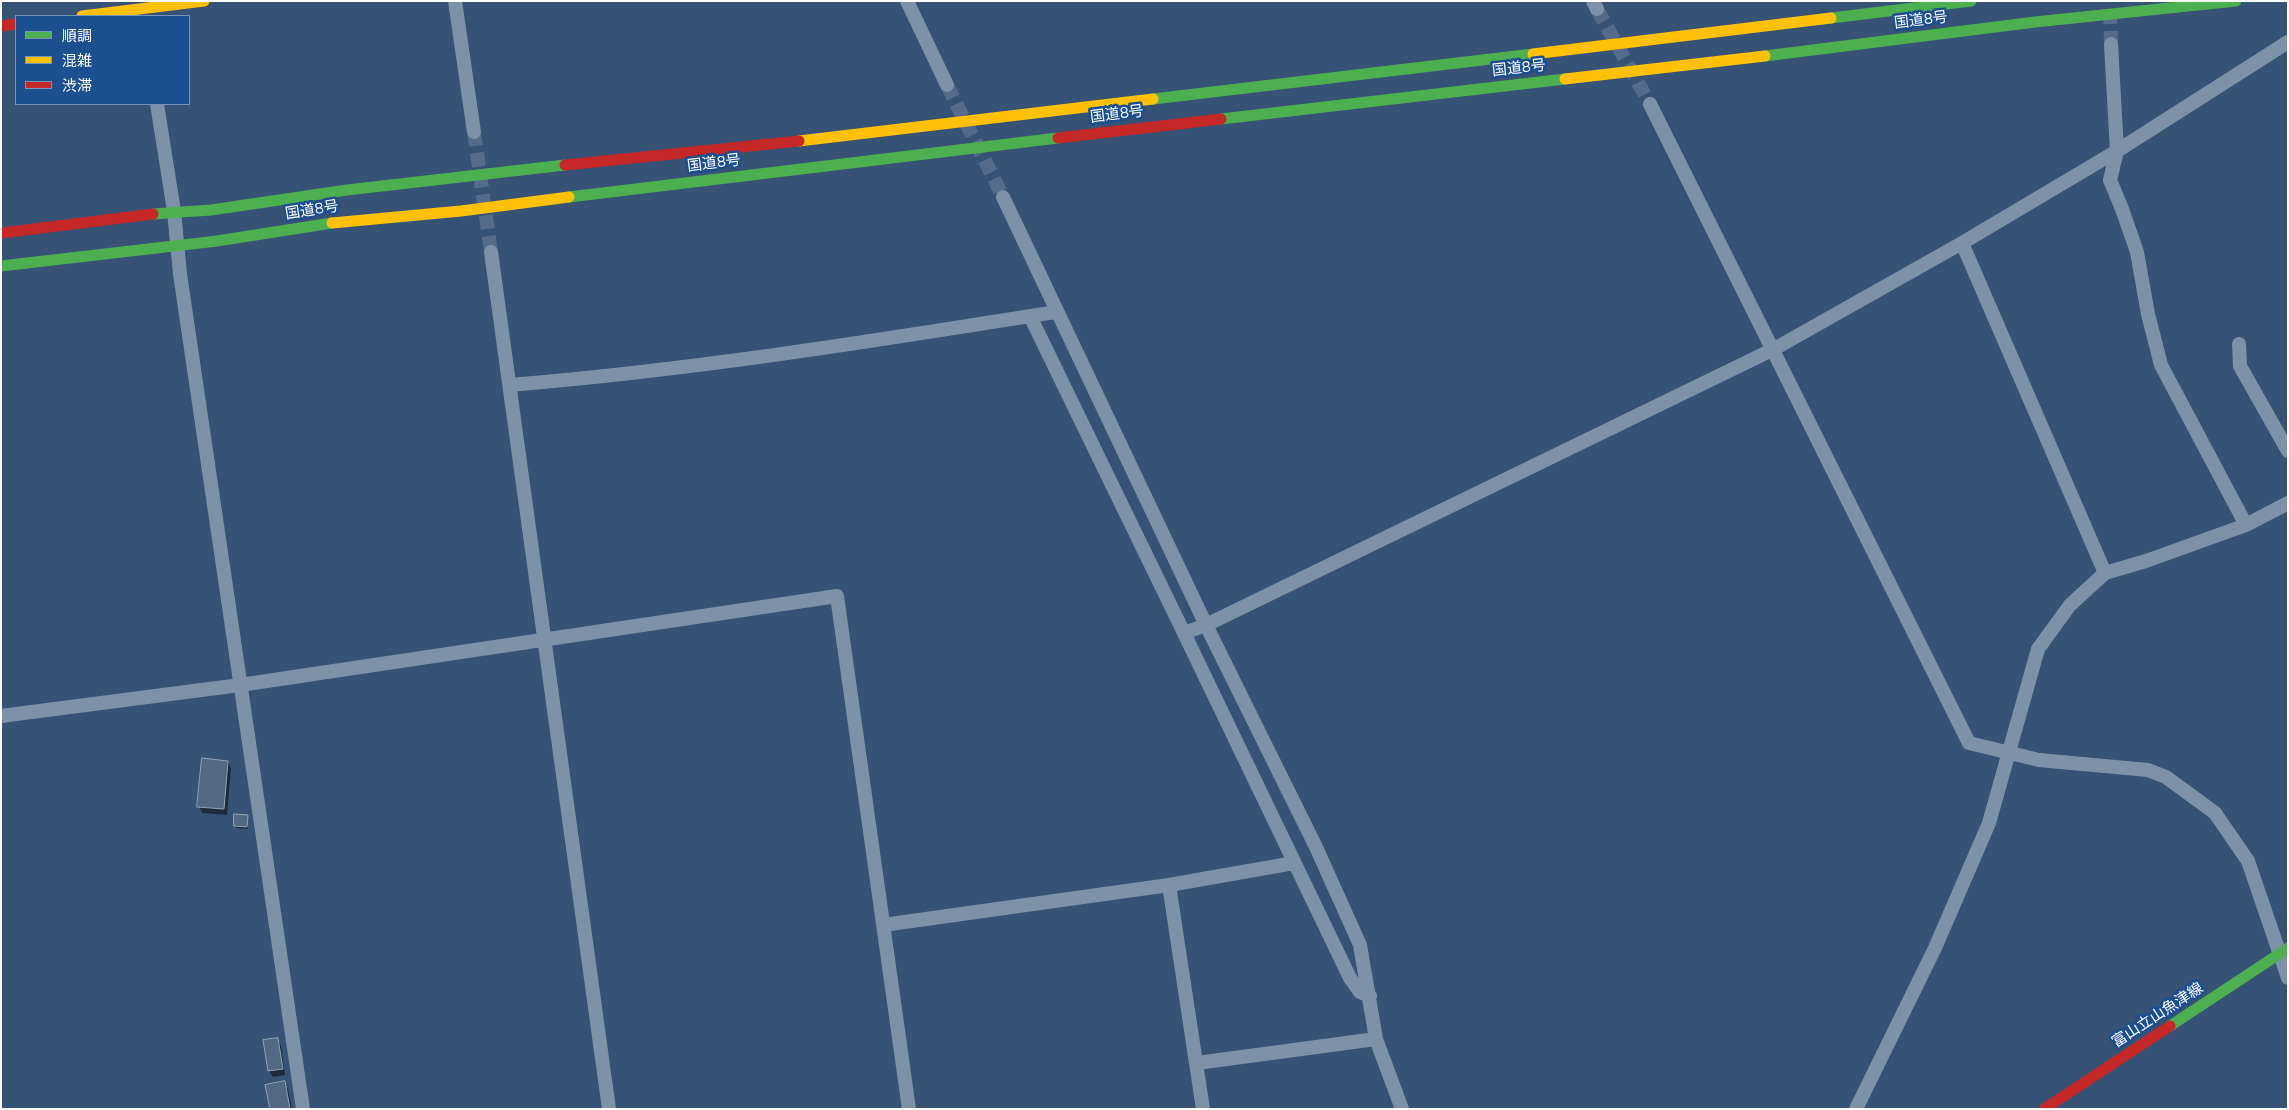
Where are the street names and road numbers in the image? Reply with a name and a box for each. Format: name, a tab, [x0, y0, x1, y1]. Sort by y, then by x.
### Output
street label: 国道8号	[1893, 9, 1949, 33]
street label: 国道8号	[1491, 57, 1547, 81]
street label: 国道8号	[1089, 103, 1145, 127]
street label: 国道8号	[686, 152, 742, 176]
street label: 国道8号	[284, 198, 340, 224]
street label: 富山立山魚津線	[2109, 980, 2207, 1052]

